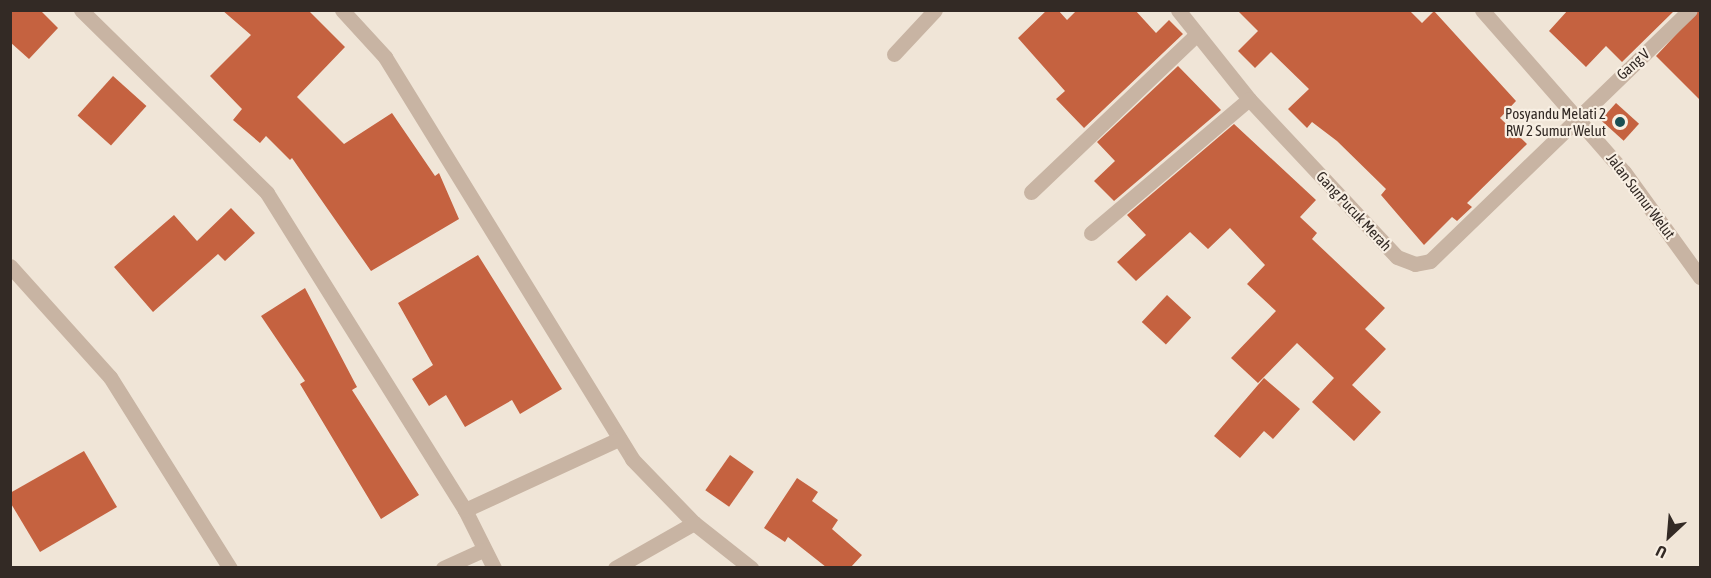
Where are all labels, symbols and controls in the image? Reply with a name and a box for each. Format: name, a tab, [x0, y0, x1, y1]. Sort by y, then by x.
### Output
street label: Gang V	[1613, 45, 1653, 83]
place label: Posyandu Melati 2 RW 2 Sumur Welut	[1505, 104, 1606, 139]
marker: Posyandu Melati 2 RW 2 Sumur Welut	[1611, 113, 1629, 131]
street label: Jalan Sumur Welut	[1603, 149, 1679, 243]
street label: Gang Pucuk Merah	[1313, 168, 1395, 254]
north arrow	[1639, 506, 1699, 566]
text: U	[1653, 542, 1669, 562]

